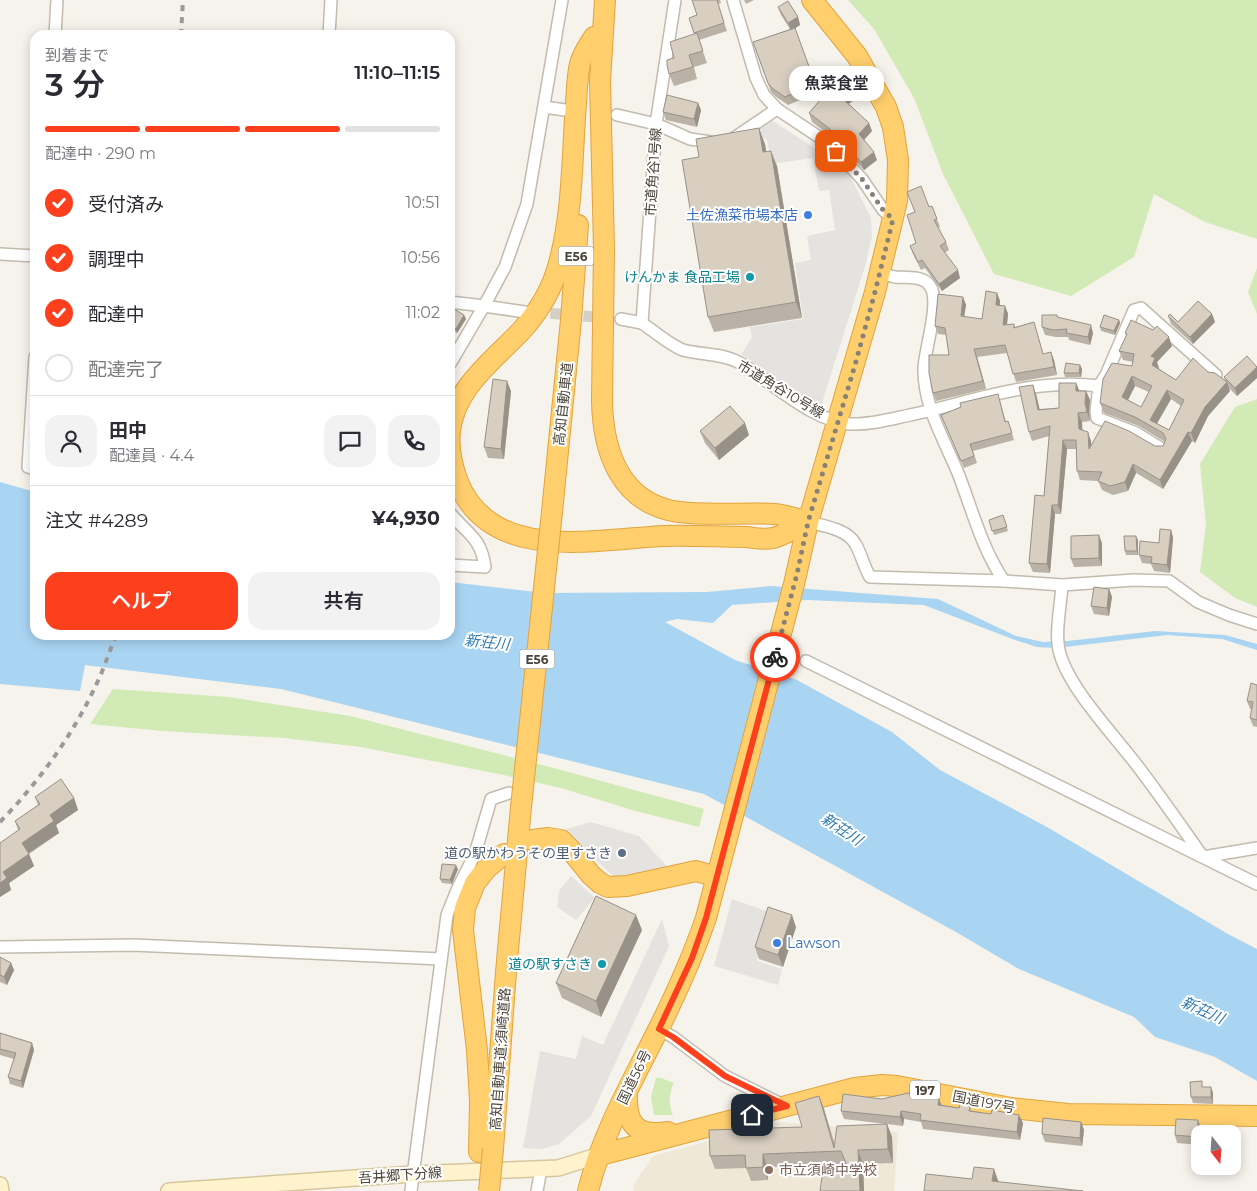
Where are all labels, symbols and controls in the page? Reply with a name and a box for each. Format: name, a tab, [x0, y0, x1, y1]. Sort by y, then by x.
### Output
text: 到着まで	[45, 46, 109, 65]
text: 11:10–11:15	[354, 61, 440, 84]
text: 3 分	[45, 65, 104, 104]
callout: 魚菜食堂	[788, 66, 884, 101]
text: 魚菜食堂	[804, 74, 869, 93]
street label: 市道角谷1号線	[641, 127, 665, 217]
pin	[815, 130, 857, 172]
icon: bag	[822, 137, 850, 165]
text: 配達中 · 290 m	[45, 144, 156, 163]
icon: check	[45, 189, 73, 217]
text: 受付済み	[88, 193, 164, 216]
text: 10:51	[405, 193, 440, 212]
place label: 土佐漁菜市場本店	[686, 206, 798, 224]
marker: 土佐漁菜市場本店	[802, 209, 814, 221]
icon: check	[45, 244, 73, 272]
road number: E56	[558, 247, 594, 266]
text: 調理中	[88, 248, 145, 271]
text: 10:56	[401, 248, 440, 267]
place label: けんかま 食品工場	[624, 268, 740, 286]
marker: けんかま 食品工場	[744, 271, 756, 283]
icon: check	[45, 299, 73, 327]
text: 配達中	[88, 303, 145, 326]
text: 11:02	[405, 303, 440, 322]
street label: 市道角谷10号線	[734, 356, 828, 422]
text: 配達完了	[88, 358, 164, 381]
street label: 高知自動車道	[550, 361, 576, 447]
button: person	[45, 415, 97, 467]
button: chat	[324, 415, 376, 467]
button: phone	[388, 415, 440, 467]
text: 田中	[109, 419, 147, 442]
text: 配達員 · 4.4	[109, 446, 194, 465]
text: ¥4,930	[372, 507, 440, 530]
text: 注文 #4289	[45, 509, 148, 532]
button: ヘルプ	[45, 572, 238, 630]
button: 共有	[248, 572, 440, 630]
water label: 新荘川	[464, 630, 512, 654]
courier	[750, 632, 800, 682]
icon: bike	[761, 643, 789, 671]
road number: E56	[520, 650, 554, 669]
water label: 新荘川	[818, 809, 868, 850]
place label: 道の駅かわうその里すさき	[444, 844, 612, 862]
marker: 道の駅かわうその里すさき	[616, 847, 628, 859]
place label: Lawson	[787, 934, 841, 952]
marker: Lawson	[771, 937, 783, 949]
place label: 道の駅すさき	[508, 955, 592, 973]
marker: 道の駅すさき	[596, 958, 608, 970]
street label: 高知自動車道;須崎道路	[486, 987, 514, 1131]
water label: 新荘川	[1179, 992, 1229, 1029]
street label: 国道56号	[613, 1047, 655, 1107]
road number: 197	[910, 1080, 940, 1100]
street label: 国道197号	[951, 1087, 1017, 1117]
pin	[731, 1094, 773, 1136]
icon: home	[738, 1101, 766, 1129]
north arrow	[1191, 1125, 1241, 1175]
map controls	[1191, 1125, 1241, 1175]
place label: 市立須崎中学校	[779, 1161, 877, 1179]
street label: 吾井郷下分線	[357, 1163, 443, 1187]
marker: 市立須崎中学校	[763, 1164, 775, 1176]

